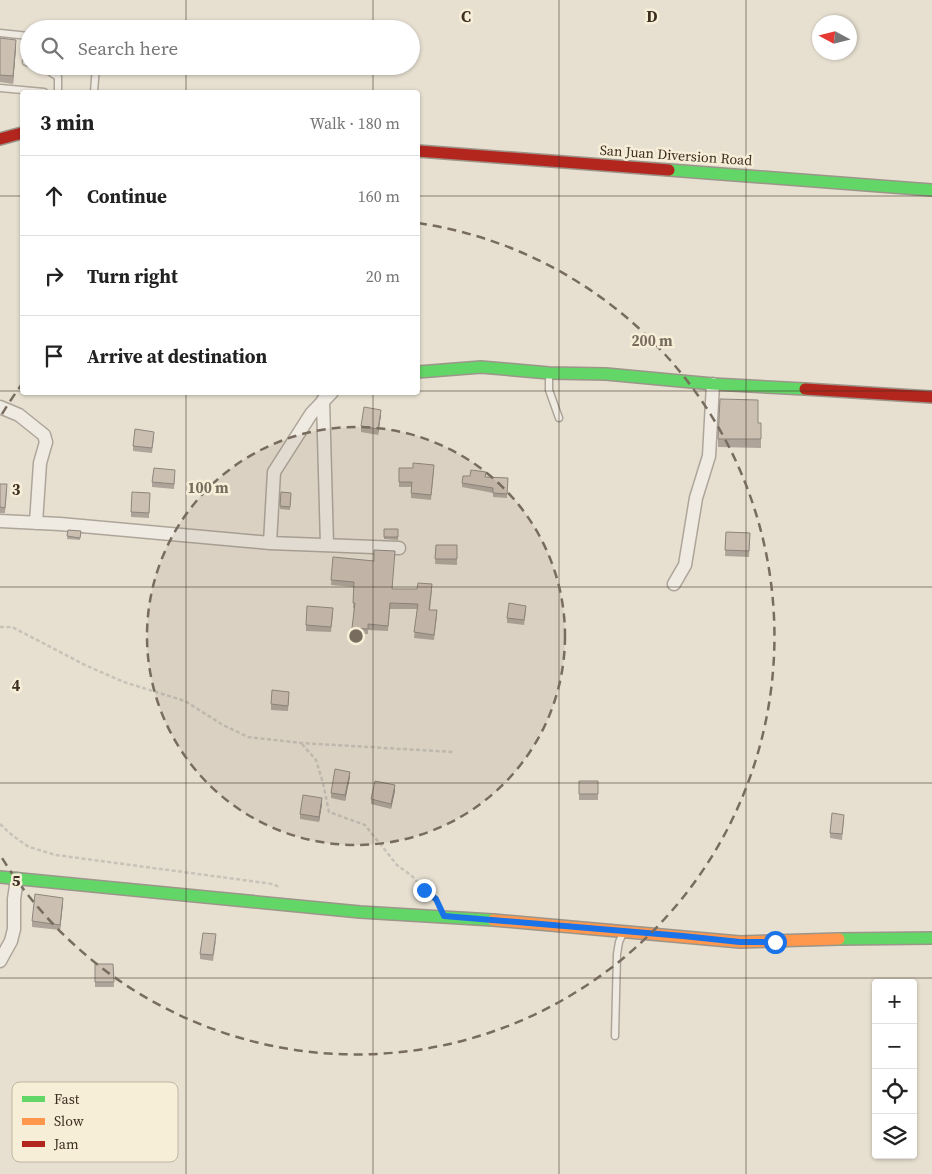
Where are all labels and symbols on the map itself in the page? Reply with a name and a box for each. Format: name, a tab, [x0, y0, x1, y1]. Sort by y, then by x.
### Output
text: C	[461, 5, 471, 27]
text: D	[646, 5, 658, 27]
north arrow	[812, 15, 857, 60]
street label: San Juan Diversion Road	[599, 140, 753, 170]
text: 200 m	[631, 330, 673, 351]
text: 100 m	[187, 477, 229, 498]
text: 3	[12, 478, 21, 500]
centre of rings	[347, 627, 365, 645]
text: 4	[12, 674, 21, 696]
text: 5	[12, 869, 21, 891]
route end	[413, 879, 436, 902]
route start	[764, 931, 787, 954]
legend	[12, 1082, 178, 1162]
text: Fast	[54, 1089, 80, 1109]
text: Slow	[54, 1111, 84, 1131]
text: Jam	[53, 1134, 79, 1154]

